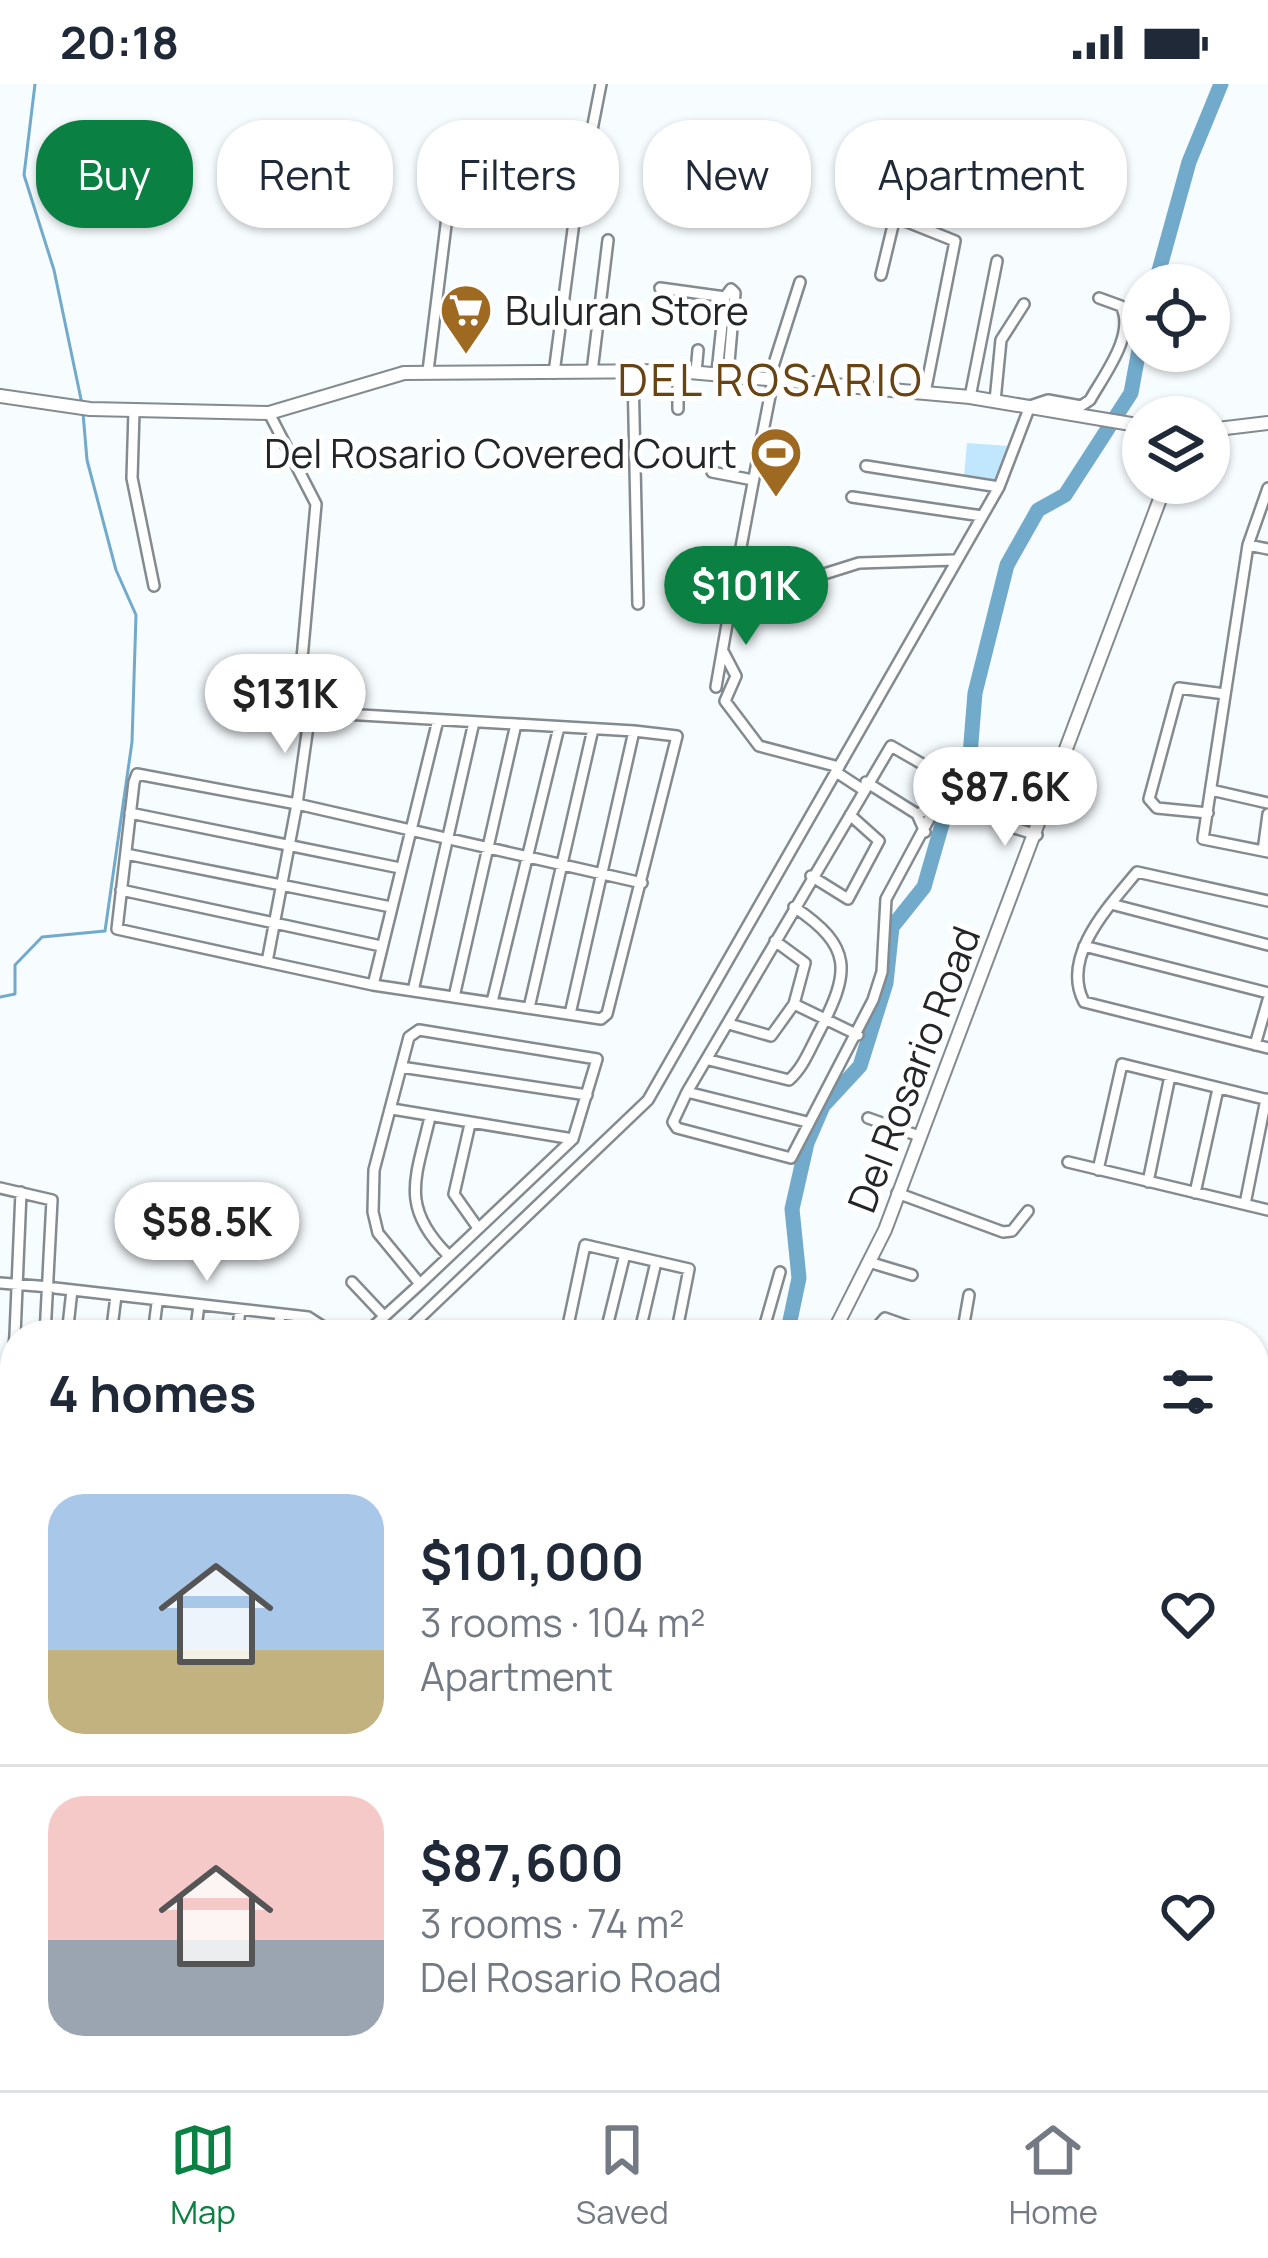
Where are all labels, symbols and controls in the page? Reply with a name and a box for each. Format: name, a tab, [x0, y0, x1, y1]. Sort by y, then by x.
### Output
text: 20:18	[60, 11, 179, 73]
chip: Buy	[36, 120, 193, 228]
chip: Rent	[217, 120, 393, 228]
chip: Filters	[417, 120, 619, 228]
chip: New	[643, 120, 811, 228]
chip: Apartment	[835, 120, 1127, 228]
map controls	[1122, 264, 1230, 504]
button: locate	[1122, 264, 1230, 372]
supermarket icon: Buluran Store	[438, 282, 494, 356]
place label: Buluran Store	[505, 283, 749, 337]
district label: DEL ROSARIO	[617, 348, 925, 410]
button: layers	[1122, 396, 1230, 504]
sports icon: Del Rosario Covered Court	[748, 425, 804, 499]
place label: Del Rosario Covered Court	[264, 426, 737, 480]
pin: $101K	[662, 546, 830, 648]
text: $101K	[691, 558, 801, 612]
pin: $131K	[201, 654, 369, 756]
text: $131K	[232, 666, 338, 720]
pin: $87.6K	[907, 747, 1103, 849]
text: $87.6K	[940, 759, 1070, 813]
street label: Del Rosario Road	[834, 918, 992, 1220]
pin: $58.5K	[109, 1182, 305, 1284]
text: $58.5K	[141, 1194, 273, 1248]
text: 4 homes	[48, 1358, 256, 1427]
icon: filters	[1155, 1359, 1221, 1425]
text: $101,000	[420, 1526, 644, 1595]
icon: home	[144, 1542, 288, 1686]
icon: heart	[1155, 1581, 1221, 1647]
text: 3 rooms · 104 m²	[420, 1595, 706, 1649]
text: Apartment	[420, 1649, 613, 1703]
text: $87,600	[420, 1827, 624, 1896]
icon: home	[144, 1844, 288, 1988]
icon: heart	[1155, 1883, 1221, 1949]
text: 3 rooms · 74 m²	[420, 1896, 685, 1950]
text: Del Rosario Road	[420, 1950, 722, 2004]
tab: Map	[170, 2117, 236, 2234]
tab: Saved	[576, 2117, 669, 2234]
tab: Home	[1009, 2117, 1098, 2234]

